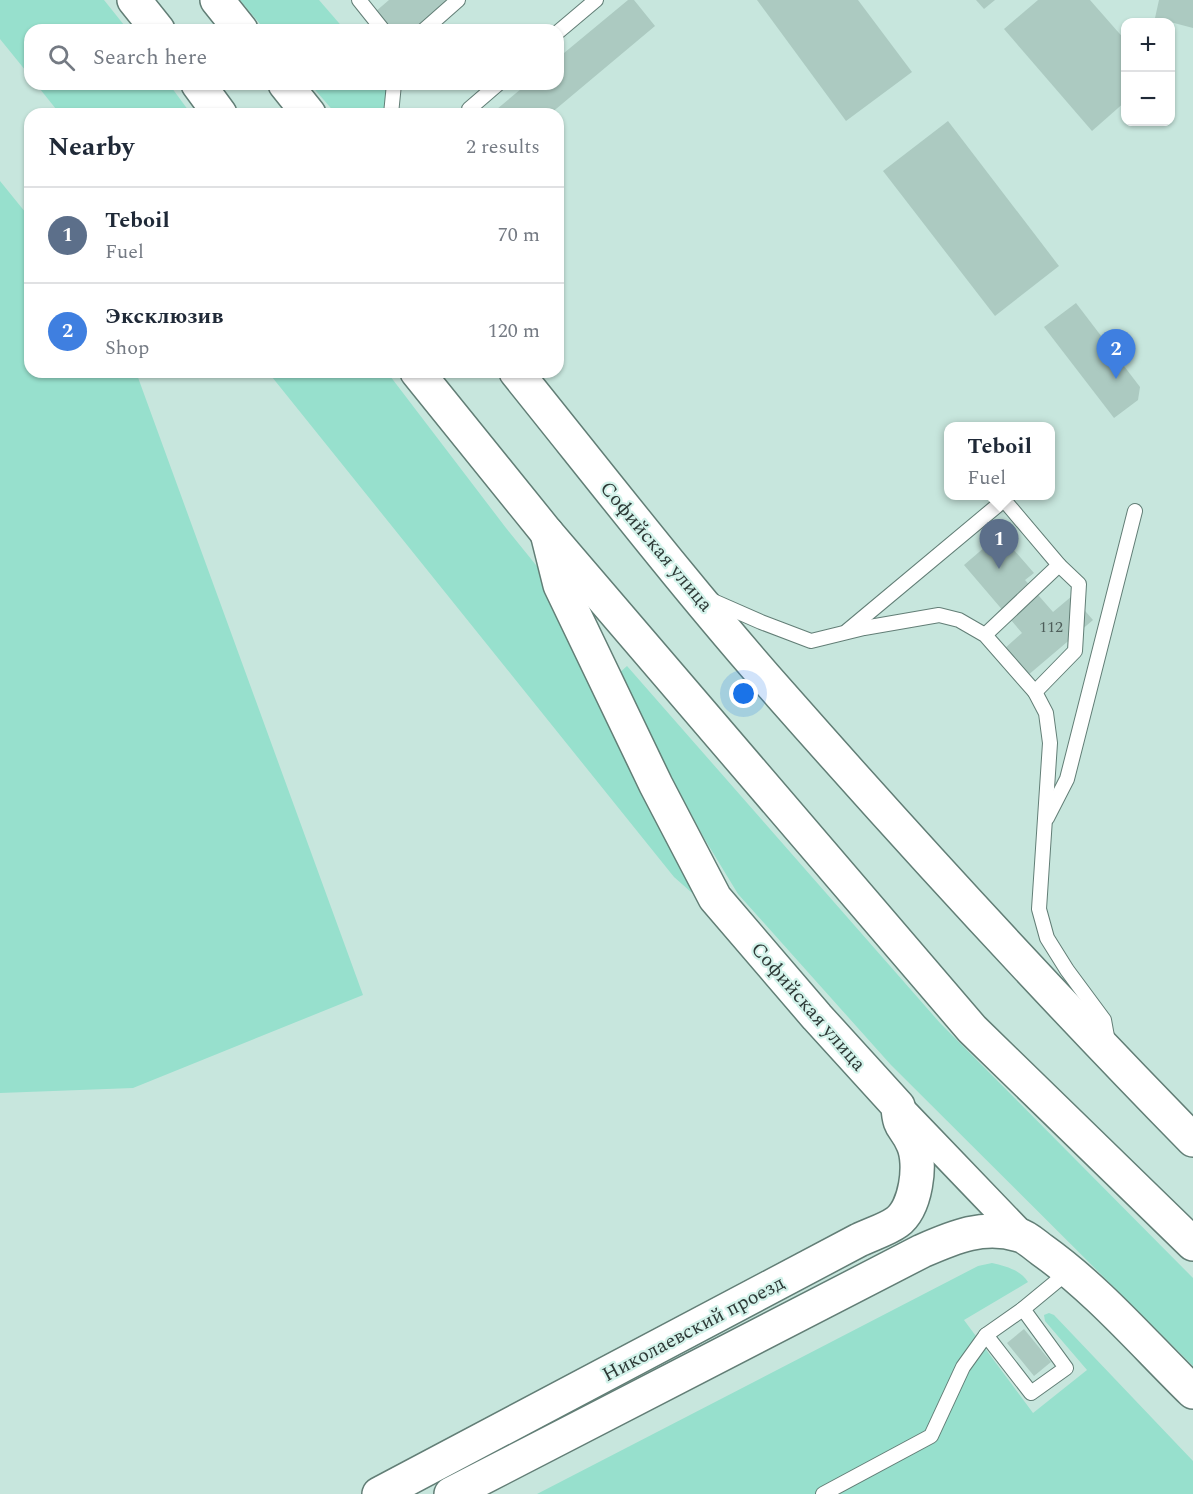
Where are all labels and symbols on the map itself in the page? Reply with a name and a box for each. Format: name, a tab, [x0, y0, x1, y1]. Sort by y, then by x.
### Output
pin: 2	[1096, 330, 1136, 379]
street label: Софийская улица	[592, 475, 720, 619]
pin: 1	[980, 520, 1018, 569]
house number: 112	[1039, 615, 1063, 639]
your location	[729, 679, 758, 708]
street label: Софийская улица	[744, 935, 873, 1078]
street label: Николаевский проезд	[597, 1268, 790, 1390]

